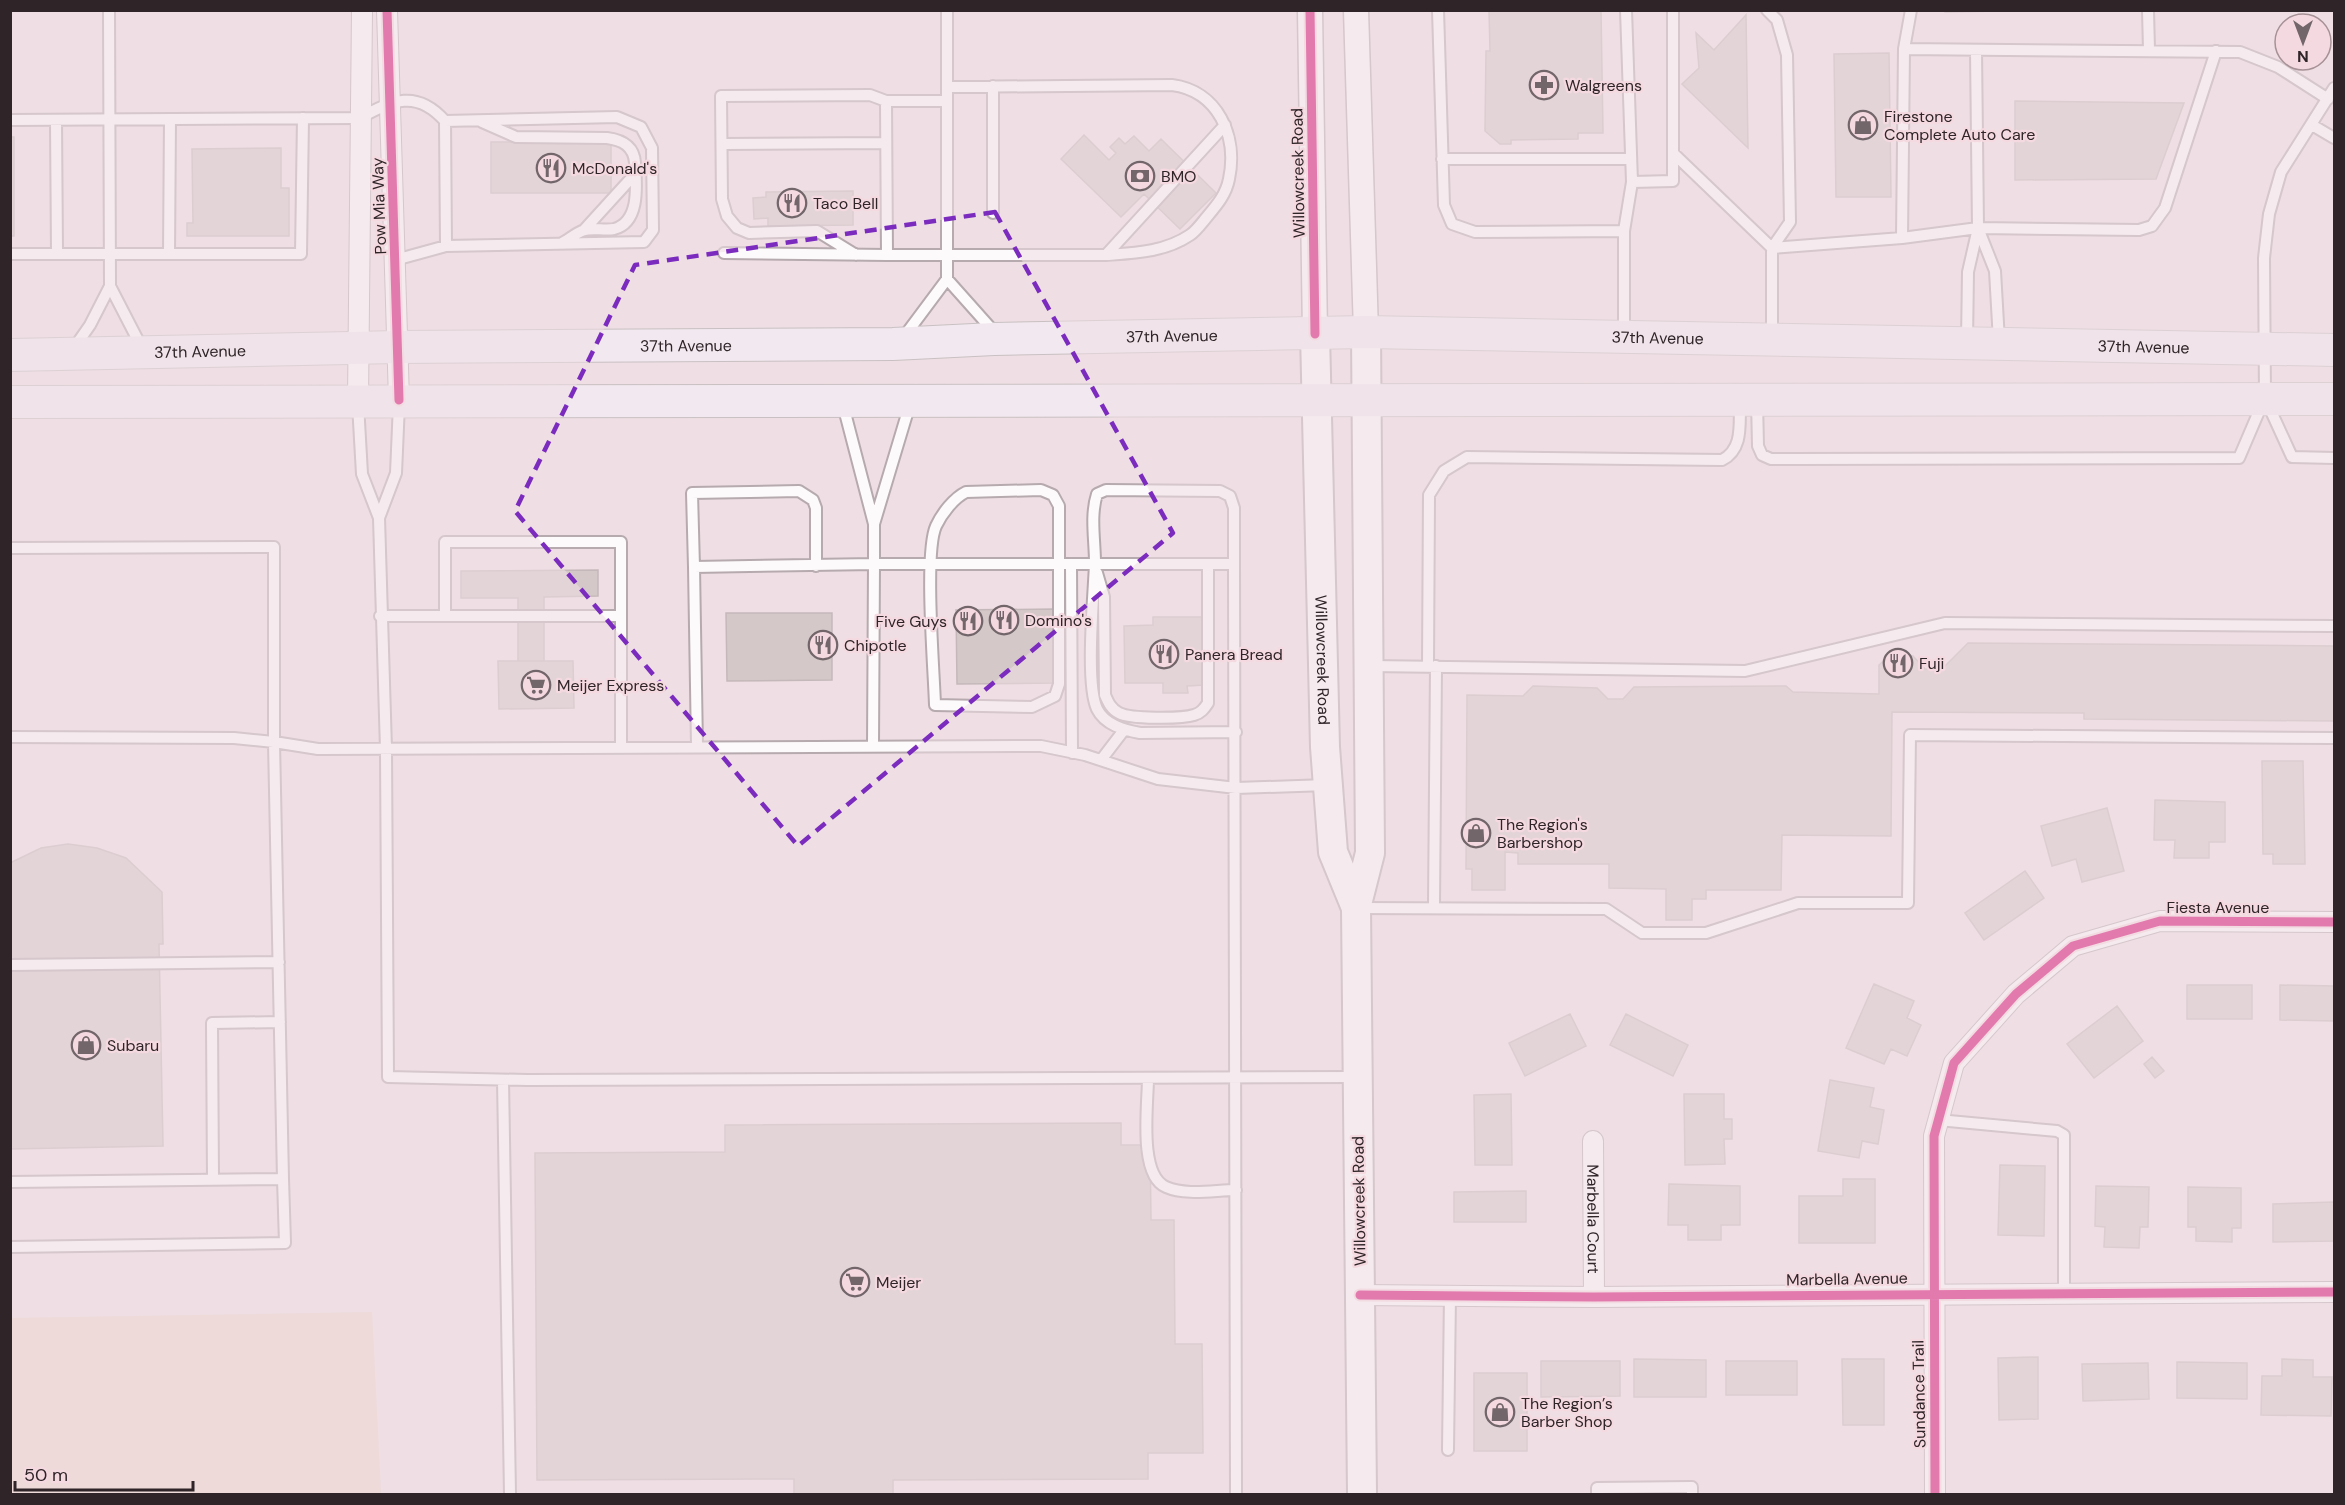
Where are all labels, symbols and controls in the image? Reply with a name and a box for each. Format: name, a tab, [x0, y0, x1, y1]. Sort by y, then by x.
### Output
north arrow	[2273, 12, 2333, 72]
text: N	[2297, 46, 2309, 67]
pharmacy icon: Walgreens	[1528, 69, 1560, 101]
place label: Walgreens	[1565, 75, 1642, 96]
place label: Firestone Complete Auto Care	[1884, 106, 2035, 145]
street label: Willowcreek Road	[1286, 108, 1310, 238]
shop icon: Firestone Complete Auto Care	[1847, 109, 1879, 141]
restaurant icon: McDonald's	[535, 152, 567, 184]
street label: Pow Mia Way	[367, 157, 391, 255]
place label: McDonald's	[572, 158, 657, 179]
bank icon: BMO	[1124, 160, 1156, 192]
place label: BMO	[1161, 166, 1197, 187]
restaurant icon: Taco Bell	[776, 187, 808, 219]
place label: Taco Bell	[813, 193, 878, 214]
street label: 37th Avenue	[1126, 324, 1218, 347]
street label: 37th Avenue	[1612, 326, 1704, 349]
street label: 37th Avenue	[640, 334, 732, 356]
street label: 37th Avenue	[2097, 335, 2190, 358]
street label: 37th Avenue	[154, 340, 246, 363]
street label: Willowcreek Road	[1311, 595, 1335, 725]
restaurant icon: Domino's	[988, 604, 1020, 636]
restaurant icon: Five Guys	[952, 605, 984, 637]
place label: Domino's	[1025, 610, 1092, 631]
place label: Five Guys	[875, 611, 947, 632]
restaurant icon: Chipotle	[807, 629, 839, 661]
place label: Chipotle	[844, 635, 907, 656]
restaurant icon: Panera Bread	[1148, 638, 1180, 670]
place label: Panera Bread	[1185, 644, 1283, 665]
restaurant icon: Fuji	[1882, 647, 1914, 679]
place label: Fuji	[1919, 653, 1944, 674]
supermarket icon: Meijer Express	[520, 669, 552, 701]
place label: Meijer Express	[557, 675, 664, 696]
place label: The Region's Barbershop	[1497, 814, 1588, 853]
shop icon: The Region's Barbershop	[1460, 817, 1492, 849]
street label: Fiesta Avenue	[2167, 897, 2269, 918]
shop icon: Subaru	[70, 1029, 102, 1061]
place label: Subaru	[107, 1035, 159, 1056]
street label: Willowcreek Road	[1347, 1136, 1371, 1266]
street label: Marbella Court	[1583, 1164, 1604, 1274]
supermarket icon: Meijer	[839, 1266, 871, 1298]
street label: Marbella Avenue	[1786, 1267, 1908, 1291]
place label: Meijer	[876, 1272, 921, 1293]
street label: Sundance Trail	[1908, 1340, 1930, 1448]
place label: The Region’s Barber Shop	[1521, 1393, 1613, 1432]
shop icon: The Region’s Barber Shop	[1484, 1396, 1516, 1428]
scale bar	[15, 1454, 194, 1492]
text: 50 m	[24, 1463, 68, 1487]

